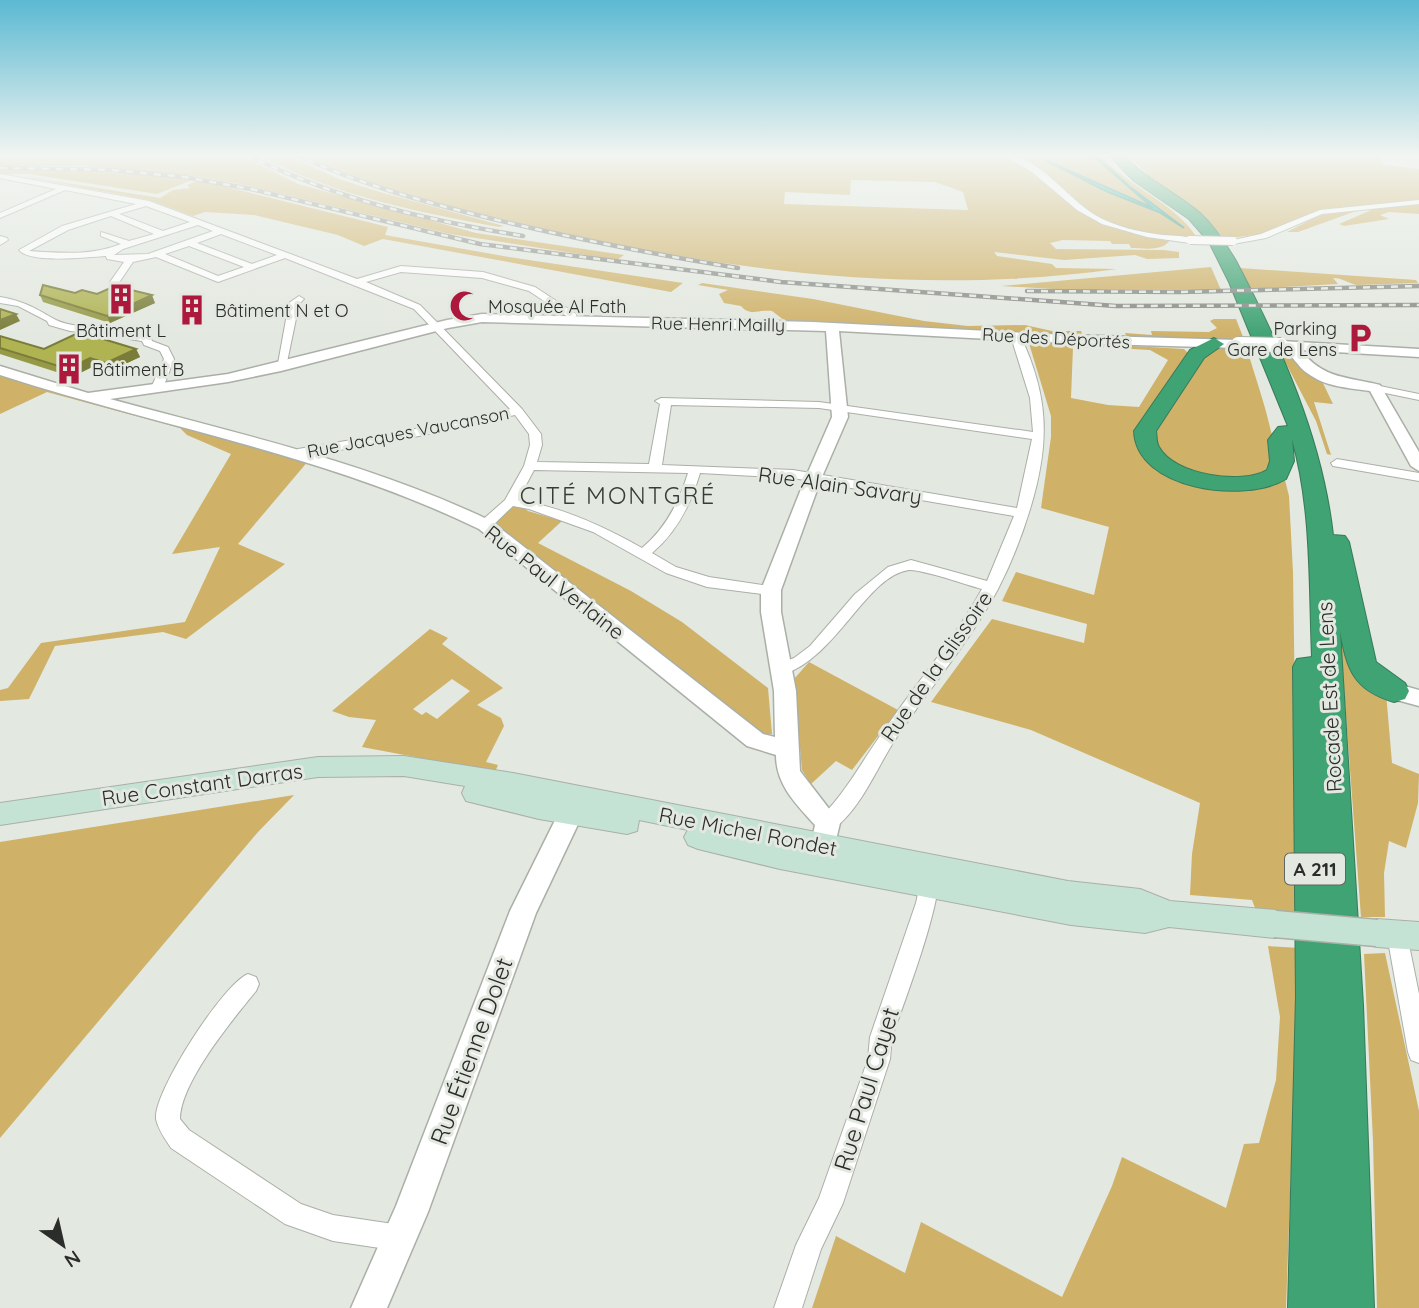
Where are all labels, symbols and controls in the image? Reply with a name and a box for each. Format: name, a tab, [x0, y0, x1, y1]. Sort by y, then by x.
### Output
building icon: Bâtiment L	[104, 282, 138, 316]
mosque icon: Mosquée Al Fath	[448, 289, 482, 323]
building icon: Bâtiment N et O	[175, 293, 209, 327]
place label: Mosquée Al Fath	[488, 295, 626, 318]
place label: Bâtiment N et O	[215, 299, 349, 322]
street label: Rue Henri Mailly	[651, 311, 785, 337]
place label: Parking Gare de Lens	[1227, 317, 1337, 361]
place label: Bâtiment L	[76, 319, 166, 342]
parking icon: Parking Gare de Lens	[1343, 321, 1377, 355]
street label: Rue des Déportés	[981, 323, 1131, 353]
building icon: Bâtiment B	[52, 352, 86, 386]
place label: Bâtiment B	[92, 358, 184, 381]
street label: Rue Jacques Vaucanson	[305, 401, 511, 463]
street label: Rue Alain Savary	[756, 461, 924, 509]
district label: CITÉ MONTGRÉ	[520, 480, 716, 510]
street label: Rue Paul Verlaine	[480, 519, 630, 645]
street label: Rue de la Glissoire	[874, 586, 998, 746]
street label: Rocade Est de Lens	[1311, 601, 1347, 793]
street label: Rue Constant Darras	[100, 757, 304, 811]
street label: Rue Michel Rondet	[657, 801, 839, 861]
road number: A 211	[1285, 854, 1345, 884]
street label: Rue Étienne Dolet	[423, 953, 519, 1149]
street label: Rue Paul Cayet	[827, 1004, 905, 1174]
north arrow	[28, 1210, 98, 1280]
text: N	[60, 1245, 85, 1273]

